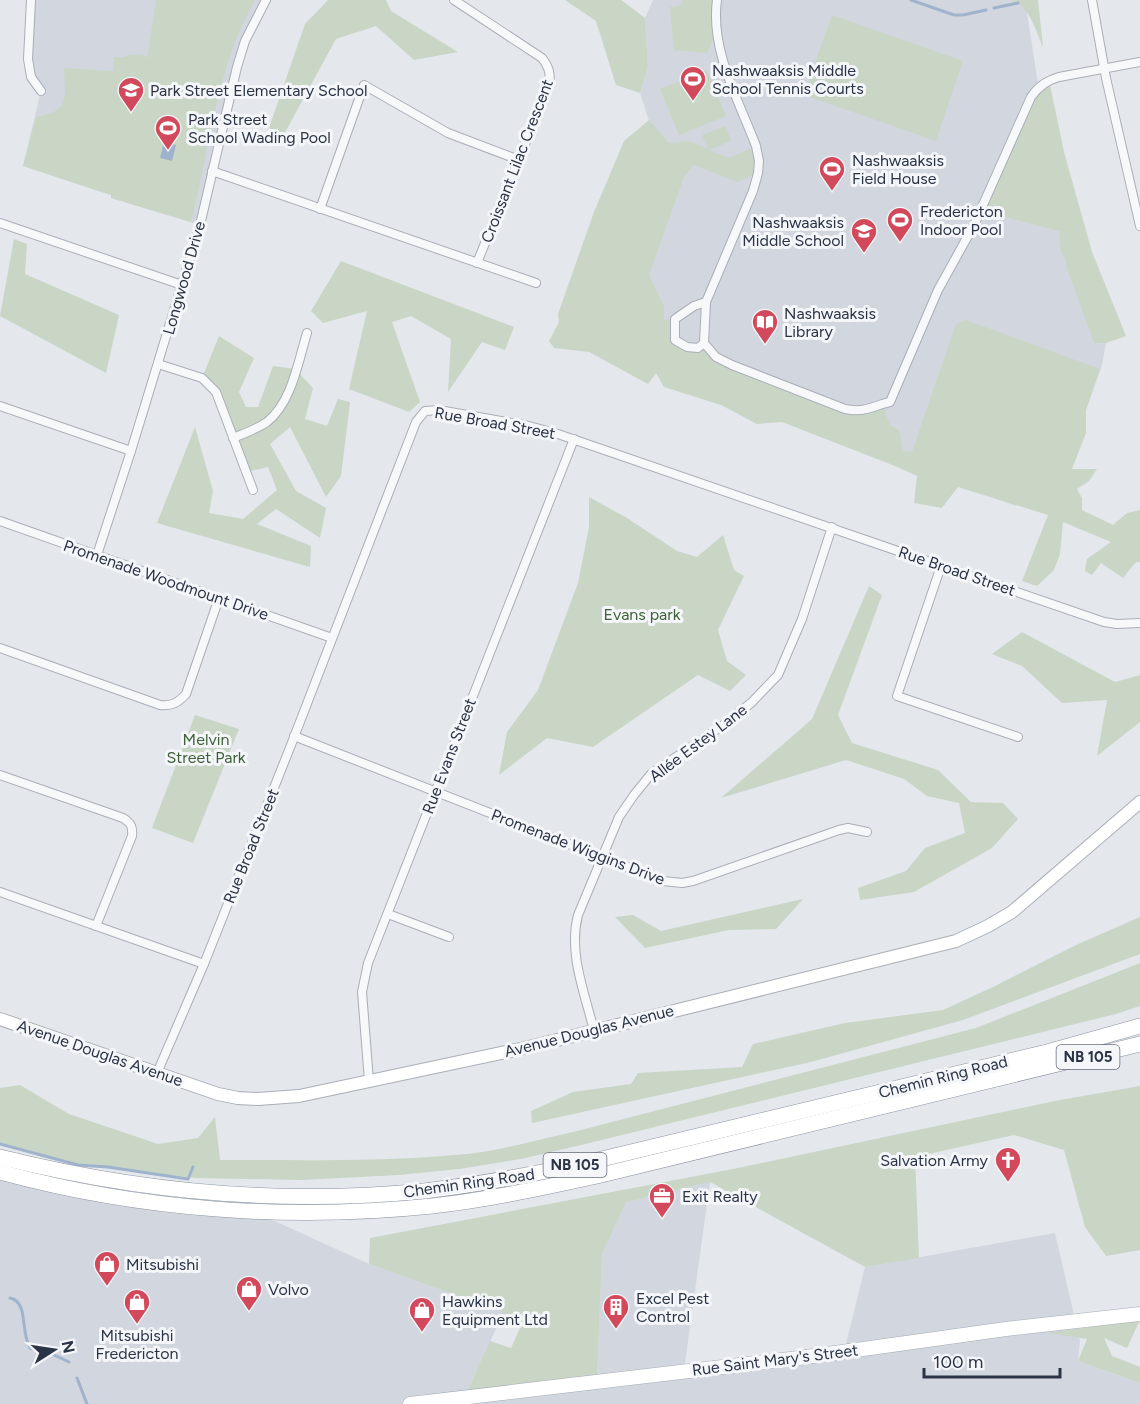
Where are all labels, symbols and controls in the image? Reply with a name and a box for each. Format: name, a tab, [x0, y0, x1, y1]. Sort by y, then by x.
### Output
place label: Nashwaaksis Middle School Tennis Courts	[712, 61, 864, 98]
sports icon: Nashwaaksis Middle School Tennis Courts	[678, 64, 708, 102]
school or university icon: Park Street Elementary School	[116, 75, 146, 113]
street label: Croissant Lilac Crescent	[477, 76, 557, 246]
place label: Park Street Elementary School	[150, 81, 368, 100]
place label: Park Street School Wading Pool	[188, 110, 331, 147]
sports icon: Park Street School Wading Pool	[153, 113, 183, 151]
place label: Nashwaaksis Field House	[852, 151, 944, 188]
sports icon: Nashwaaksis Field House	[817, 154, 847, 192]
place label: Fredericton Indoor Pool	[920, 202, 1003, 239]
sports icon: Fredericton Indoor Pool	[885, 205, 915, 243]
place label: Nashwaaksis Middle School	[742, 213, 844, 250]
school or university icon: Nashwaaksis Middle School	[849, 216, 879, 254]
street label: Longwood Drive	[159, 219, 209, 337]
place label: Nashwaaksis Library	[784, 304, 876, 341]
library icon: Nashwaaksis Library	[750, 307, 780, 345]
street label: Rue Broad Street	[433, 403, 557, 443]
street label: Promenade Woodmount Drive	[61, 536, 271, 624]
street label: Rue Broad Street	[896, 542, 1018, 600]
park label: Evans park	[604, 605, 681, 624]
street label: Rue Evans Street	[418, 695, 480, 817]
street label: Allée Estey Lane	[645, 700, 751, 786]
park label: Melvin Street Park	[166, 730, 246, 767]
street label: Rue Broad Street	[219, 786, 283, 906]
street label: Promenade Wiggins Drive	[489, 805, 668, 889]
street label: Avenue Douglas Avenue	[502, 1001, 676, 1061]
street label: Avenue Douglas Avenue	[15, 1016, 186, 1090]
road number: NB 105	[1056, 1045, 1120, 1069]
street label: Chemin Ring Road	[877, 1052, 1009, 1102]
church icon: Salvation Army	[993, 1145, 1023, 1183]
place label: Salvation Army	[880, 1151, 989, 1170]
road number: NB 105	[544, 1153, 606, 1177]
street label: Chemin Ring Road	[402, 1164, 536, 1202]
office icon: Exit Realty	[647, 1181, 677, 1219]
place label: Exit Realty	[682, 1187, 758, 1206]
shop icon: Mitsubishi	[92, 1249, 122, 1287]
place label: Mitsubishi	[126, 1255, 199, 1274]
shop icon: Volvo	[234, 1274, 264, 1312]
place label: Volvo	[268, 1280, 309, 1299]
shop icon: Mitsubishi Fredericton	[122, 1287, 152, 1325]
place label: Excel Pest Control	[636, 1289, 709, 1326]
place label: Hawkins Equipment Ltd	[442, 1292, 548, 1329]
building icon: Excel Pest Control	[601, 1292, 631, 1330]
shop icon: Hawkins Equipment Ltd	[407, 1295, 437, 1333]
north arrow	[24, 1320, 84, 1380]
place label: Mitsubishi Fredericton	[96, 1326, 178, 1363]
text: N	[58, 1339, 79, 1355]
street label: Rue Saint Mary's Street	[691, 1340, 859, 1380]
scale bar	[924, 1341, 1060, 1379]
text: 100 m	[933, 1351, 983, 1373]

